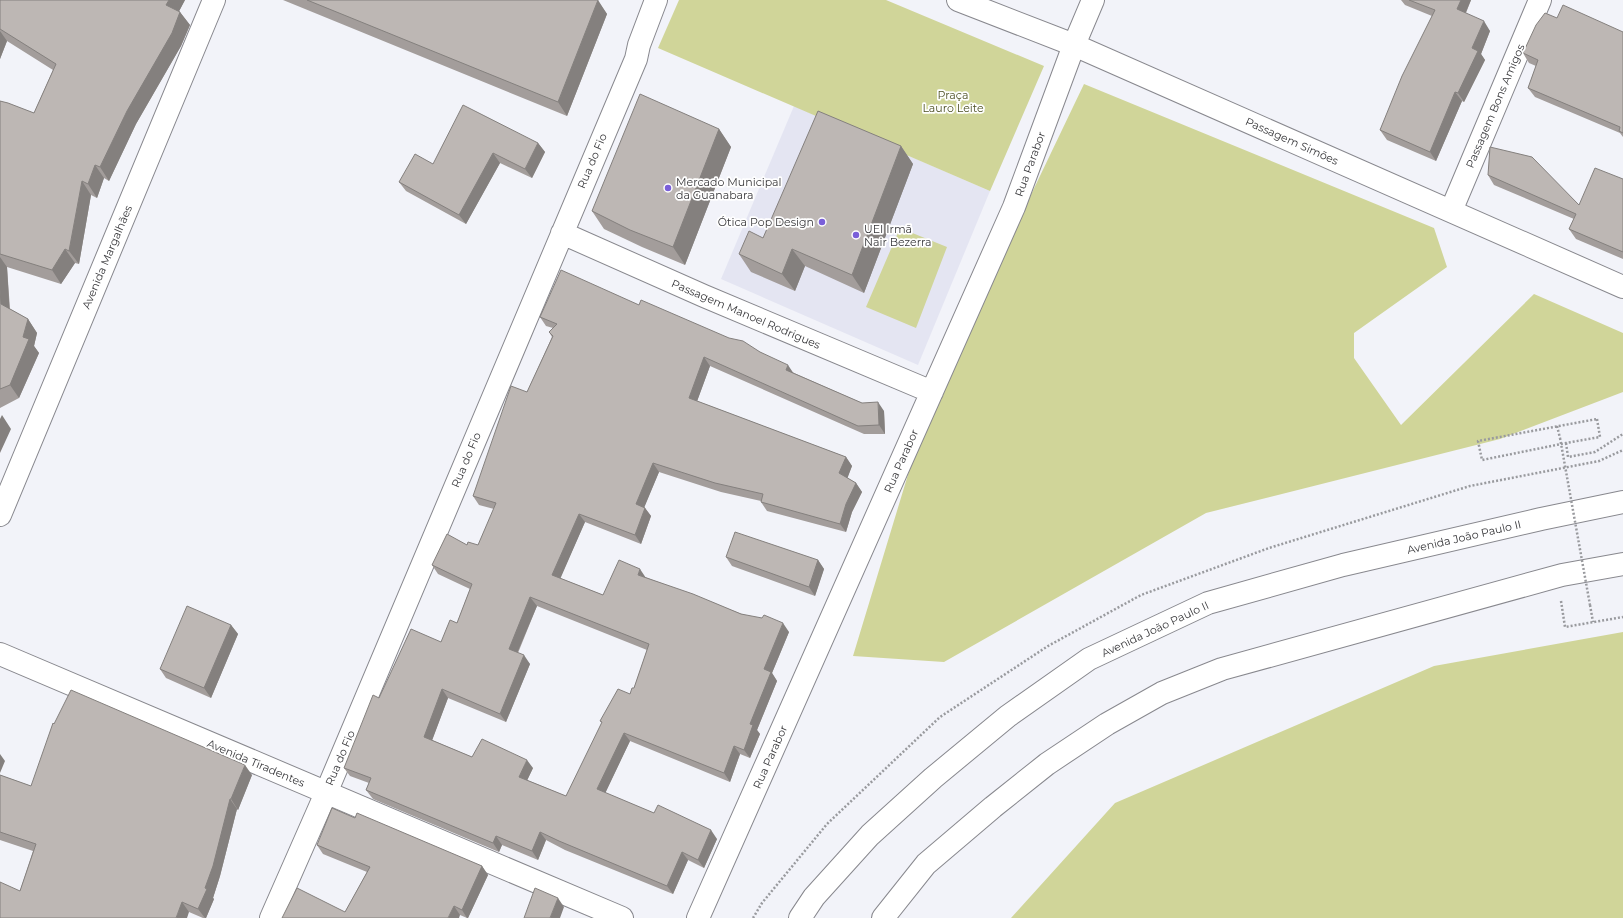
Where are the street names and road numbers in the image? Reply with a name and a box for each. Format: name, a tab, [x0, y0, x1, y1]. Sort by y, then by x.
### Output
street label: Passagem Bons Amigos	[1462, 41, 1528, 170]
street label: Passagem Simões	[1243, 114, 1341, 168]
street label: Rua Parabor	[1012, 130, 1048, 198]
street label: Rua do Fio	[574, 131, 610, 191]
street label: Avenida Margalhães	[79, 202, 135, 311]
street label: Passagem Manoel Rodrigues	[669, 276, 823, 352]
street label: Rua Parabor	[881, 427, 921, 495]
street label: Rua do Fio	[448, 430, 484, 490]
street label: Avenida João Paulo II	[1405, 517, 1523, 557]
street label: Avenida João Paulo II	[1099, 598, 1211, 660]
street label: Rua Parabor	[750, 723, 790, 791]
street label: Rua do Fio	[322, 728, 358, 788]
street label: Avenida Tiradentes	[205, 736, 308, 790]

